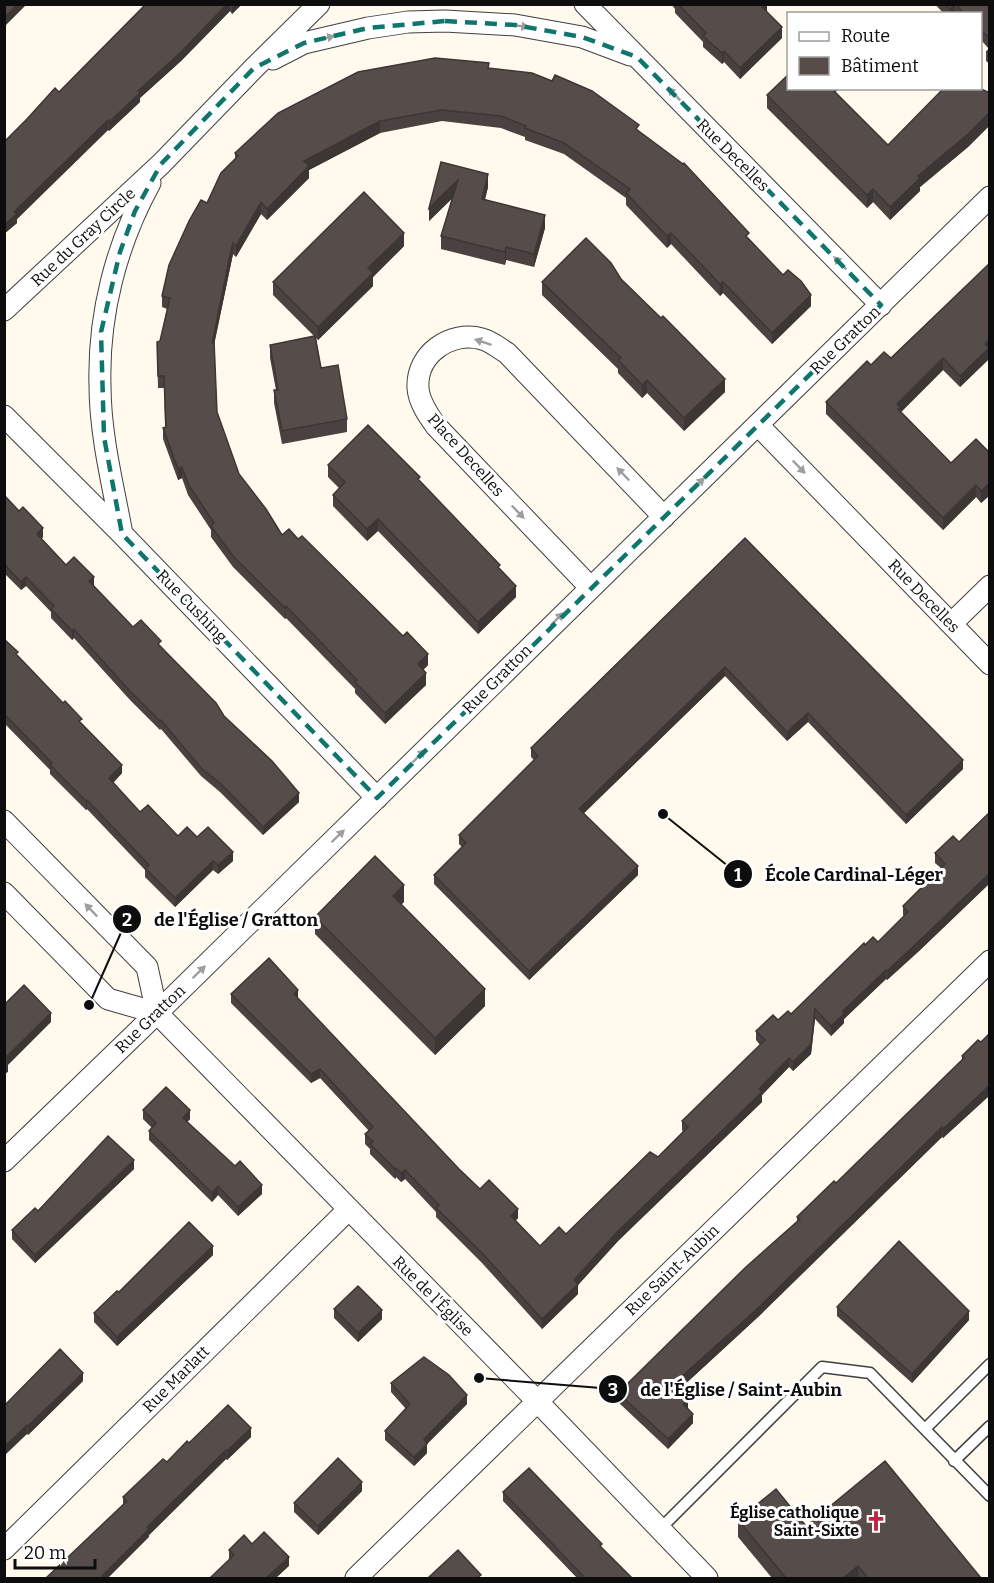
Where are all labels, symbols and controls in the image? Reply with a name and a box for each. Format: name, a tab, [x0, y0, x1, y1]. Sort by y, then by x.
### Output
legend	[787, 12, 982, 90]
one-way arrow	[510, 22, 529, 31]
text: Route	[841, 25, 890, 47]
one-way arrow	[317, 32, 336, 42]
text: Bâtiment	[841, 55, 919, 77]
one-way arrow	[667, 88, 681, 102]
street label: Rue Decelles	[693, 115, 773, 195]
street label: Rue du Gray Circle	[27, 184, 139, 290]
one-way arrow	[833, 256, 847, 271]
street label: Rue Gratton	[806, 302, 884, 378]
one-way arrow	[474, 336, 492, 346]
street label: Place Decelles	[424, 410, 508, 500]
one-way arrow	[791, 460, 805, 474]
one-way arrow	[617, 468, 631, 482]
one-way arrow	[690, 477, 705, 491]
one-way arrow	[511, 505, 525, 520]
street label: Rue Decelles	[884, 555, 964, 637]
street label: Rue Cushing	[153, 566, 231, 646]
one-way arrow	[550, 613, 564, 627]
street label: Rue Gratton	[458, 640, 536, 718]
one-way arrow	[411, 750, 425, 764]
one-way arrow	[331, 829, 346, 843]
callout: École Cardinal-Léger	[723, 856, 955, 892]
text: École Cardinal-Léger	[765, 863, 944, 886]
text: 1	[734, 864, 742, 886]
callout: de l'Église / Gratton	[112, 901, 330, 937]
one-way arrow	[84, 903, 98, 918]
text: de l'Église / Gratton	[154, 908, 318, 931]
text: 2	[122, 909, 132, 931]
one-way arrow	[191, 966, 205, 980]
street label: Rue Gratton	[111, 981, 189, 1057]
street label: Rue Saint-Aubin	[621, 1221, 723, 1319]
street label: Rue de l'Église	[389, 1251, 478, 1340]
street label: Rue Marlatt	[139, 1342, 213, 1416]
callout: de l'Église / Saint-Aubin	[598, 1371, 854, 1407]
text: de l'Église / Saint-Aubin	[640, 1378, 842, 1401]
text: 3	[608, 1379, 618, 1401]
place label: Église catholique Saint-Sixte	[730, 1501, 859, 1540]
church icon: Église catholique Saint-Sixte	[864, 1509, 888, 1533]
scale bar	[15, 1532, 94, 1570]
text: 20 m	[24, 1542, 66, 1564]

